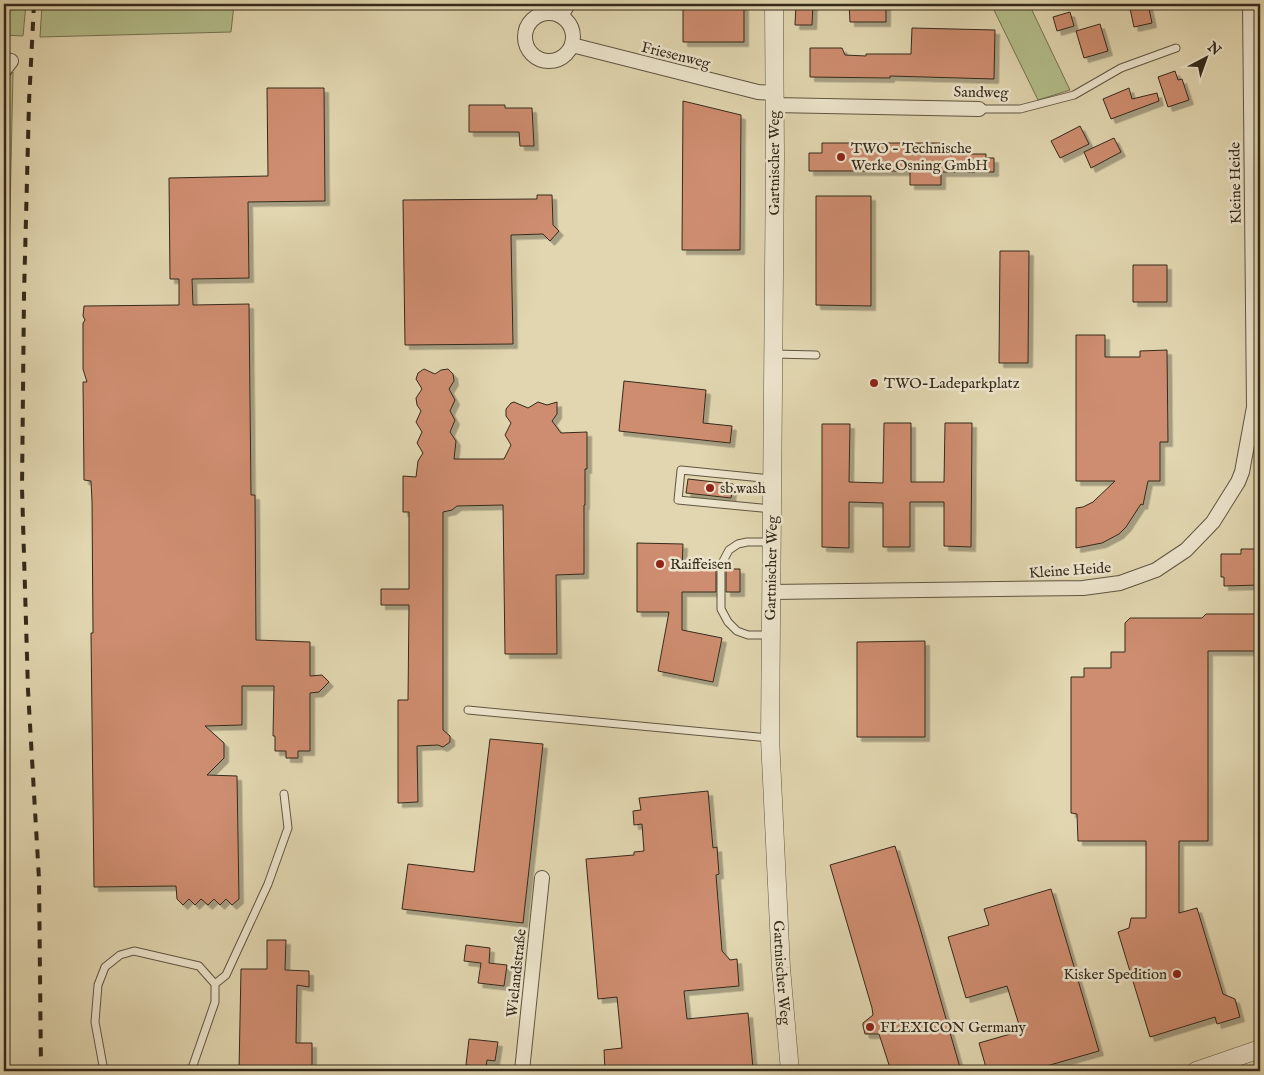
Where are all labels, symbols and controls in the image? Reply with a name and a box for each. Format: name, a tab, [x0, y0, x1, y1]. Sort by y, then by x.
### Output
north arrow	[1182, 32, 1232, 82]
street label: Friesenweg	[639, 38, 713, 73]
text: N	[1203, 38, 1224, 60]
street label: Sandweg	[953, 83, 1009, 102]
street label: Gartnischer Weg	[765, 110, 784, 215]
place label: TWO - Technische Werke Osning GmbH	[851, 139, 988, 175]
street label: Kleine Heide	[1225, 142, 1246, 224]
marker: TWO - Technische Werke Osning GmbH	[835, 151, 847, 163]
place label: TWO-Ladeparkplatz	[884, 374, 1020, 393]
marker: TWO-Ladeparkplatz	[868, 377, 880, 389]
place label: sb.wash	[720, 479, 766, 498]
marker: sb.wash	[704, 482, 716, 494]
street label: Gartnischer Weg	[761, 515, 782, 621]
place label: Raiffeisen	[670, 555, 732, 574]
marker: Raiffeisen	[654, 558, 666, 570]
street label: Kleine Heide	[1028, 558, 1112, 583]
street label: Gartnischer Weg	[769, 920, 795, 1027]
street label: Wielandstraße	[502, 928, 531, 1018]
place label: Kisker Spedition	[1063, 965, 1167, 984]
marker: Kisker Spedition	[1171, 968, 1183, 980]
place label: FLEXICON Germany	[880, 1018, 1026, 1037]
marker: FLEXICON Germany	[864, 1021, 876, 1033]

